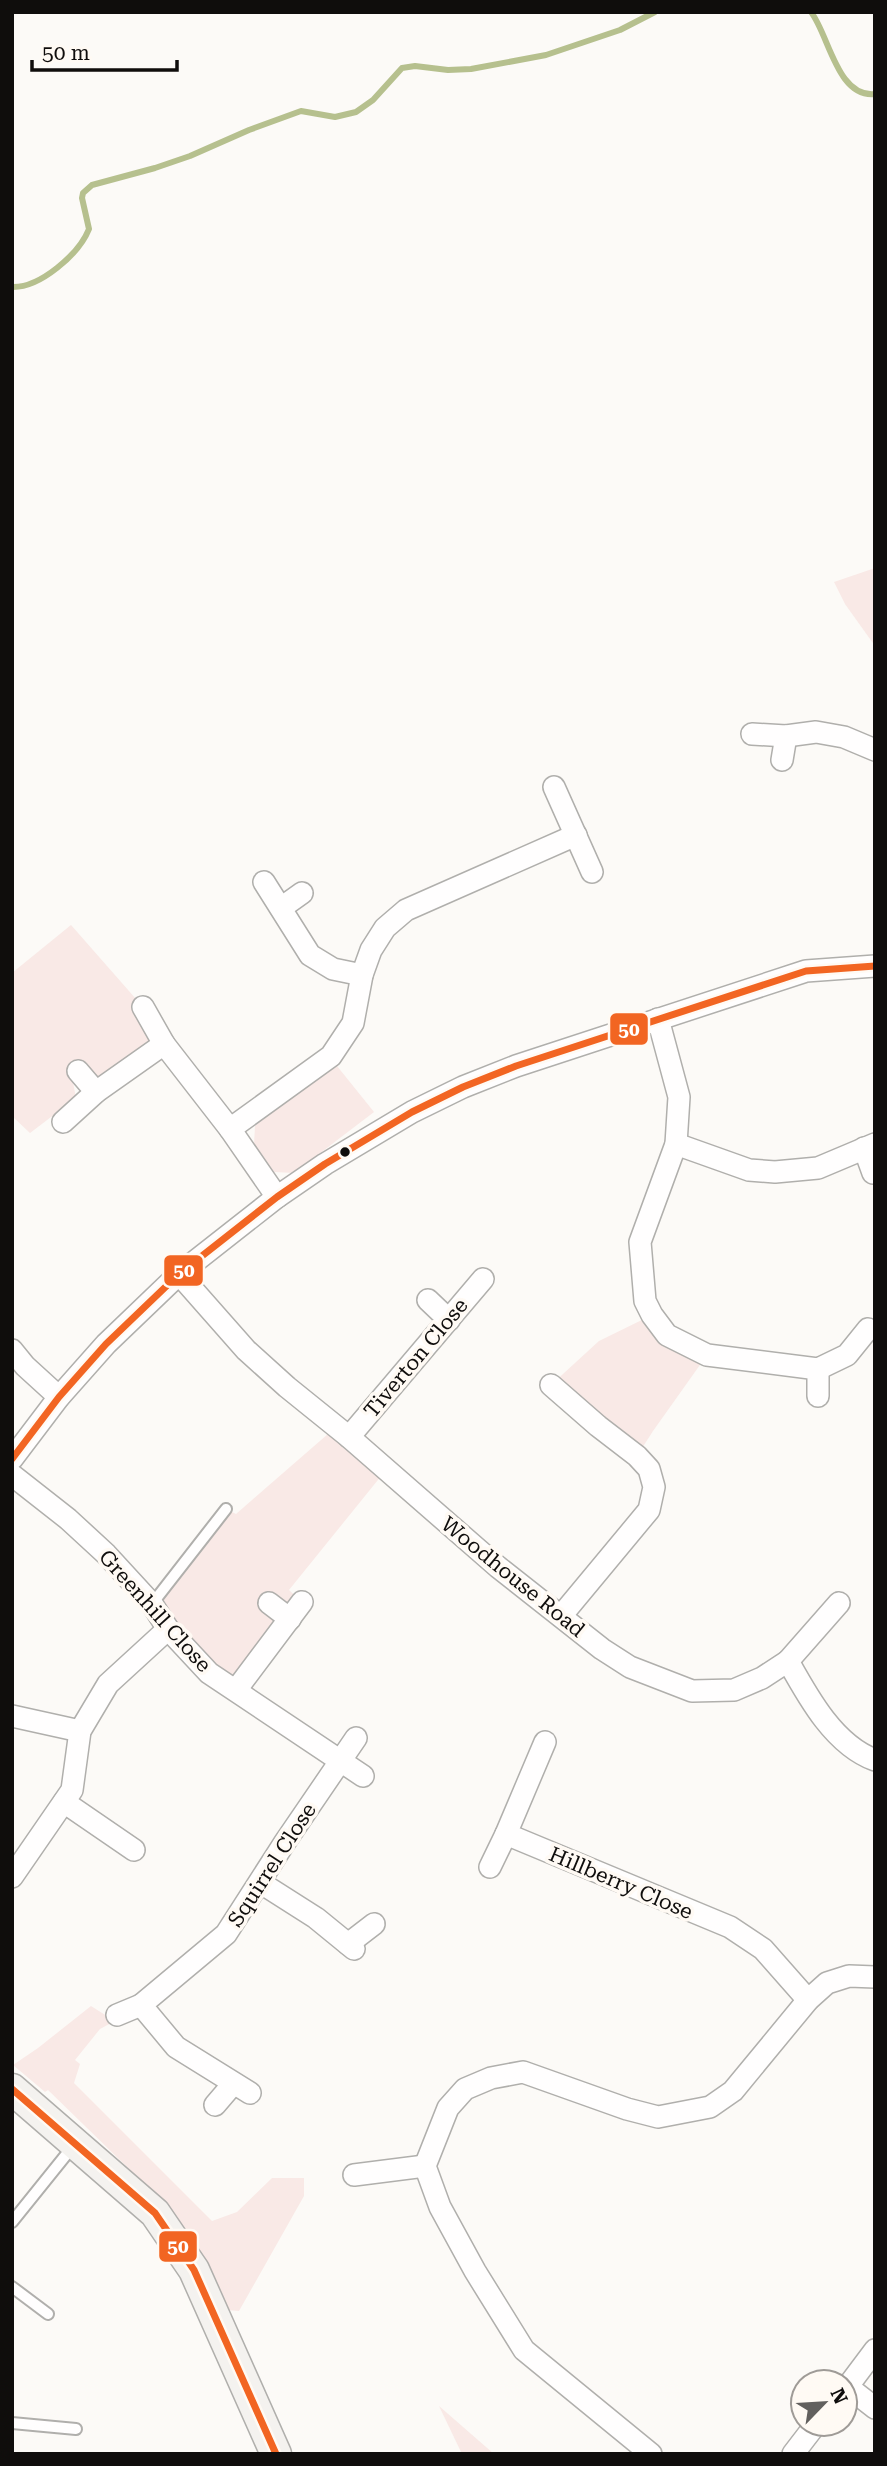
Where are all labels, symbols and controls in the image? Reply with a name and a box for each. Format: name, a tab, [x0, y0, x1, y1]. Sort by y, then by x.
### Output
scale bar	[32, 28, 177, 72]
text: 50 m	[42, 41, 90, 65]
line badge: 50	[609, 1012, 649, 1046]
text: 50	[618, 1018, 640, 1041]
unlabelled marker	[338, 1145, 352, 1159]
line badge: 50	[163, 1254, 204, 1287]
text: 50	[173, 1259, 195, 1282]
street label: Tiverton Close	[359, 1294, 473, 1422]
street label: Woodhouse Road	[436, 1512, 590, 1643]
street label: Greenhill Close	[94, 1545, 216, 1677]
street label: Squirrel Close	[223, 1799, 321, 1931]
street label: Hillberry Close	[546, 1842, 696, 1924]
line badge: 50	[158, 2230, 198, 2263]
text: 50	[167, 2235, 189, 2258]
north arrow	[789, 2368, 859, 2438]
text: N	[825, 2385, 853, 2408]

